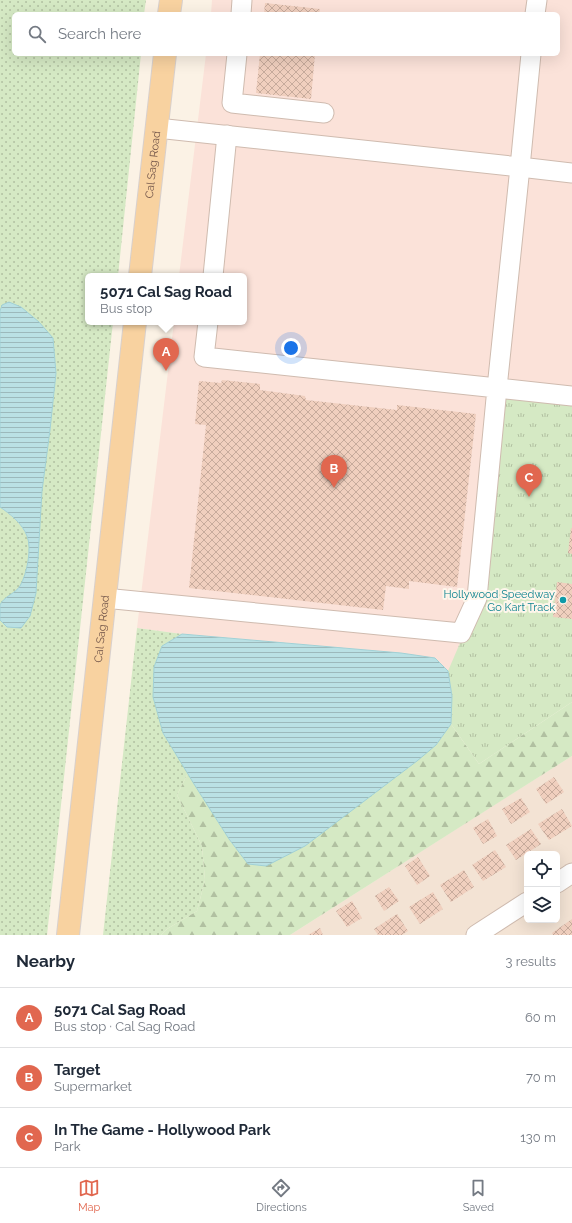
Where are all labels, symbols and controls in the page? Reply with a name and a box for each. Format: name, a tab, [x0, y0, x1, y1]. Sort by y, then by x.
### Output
search box	[12, 12, 560, 56]
icon: search	[26, 23, 48, 45]
text: Search here	[58, 25, 141, 43]
street label: Cal Sag Road	[142, 130, 163, 199]
popup	[85, 273, 247, 325]
text: 5071 Cal Sag Road	[100, 283, 232, 301]
text: Bus stop	[100, 301, 152, 316]
pin: A	[153, 338, 179, 371]
your location	[281, 338, 301, 358]
pin: B	[321, 455, 347, 488]
pin: C	[516, 464, 542, 497]
place label: Hollywood Speedway Go Kart Track	[443, 588, 555, 614]
street label: Cal Sag Road	[91, 594, 112, 663]
marker: Hollywood Speedway Go Kart Track	[558, 595, 568, 605]
map controls	[524, 851, 560, 923]
button: locate	[524, 851, 560, 887]
button: layers	[524, 887, 560, 923]
text: Nearby	[16, 951, 75, 971]
text: 3 results	[506, 954, 556, 969]
text: 5071 Cal Sag Road	[54, 1001, 186, 1019]
text: A	[25, 1010, 33, 1025]
text: 60 m	[525, 1010, 556, 1025]
text: Bus stop · Cal Sag Road	[54, 1019, 195, 1034]
text: Target	[54, 1061, 101, 1079]
text: B	[25, 1070, 33, 1085]
text: 70 m	[526, 1070, 556, 1085]
text: Supermarket	[54, 1079, 132, 1094]
text: In The Game - Hollywood Park	[54, 1121, 271, 1139]
text: C	[25, 1130, 33, 1145]
text: 130 m	[520, 1130, 556, 1145]
text: Park	[54, 1139, 81, 1154]
tab: Map	[78, 1177, 100, 1214]
tab: Directions	[256, 1177, 307, 1214]
tab: Saved	[463, 1177, 494, 1214]

